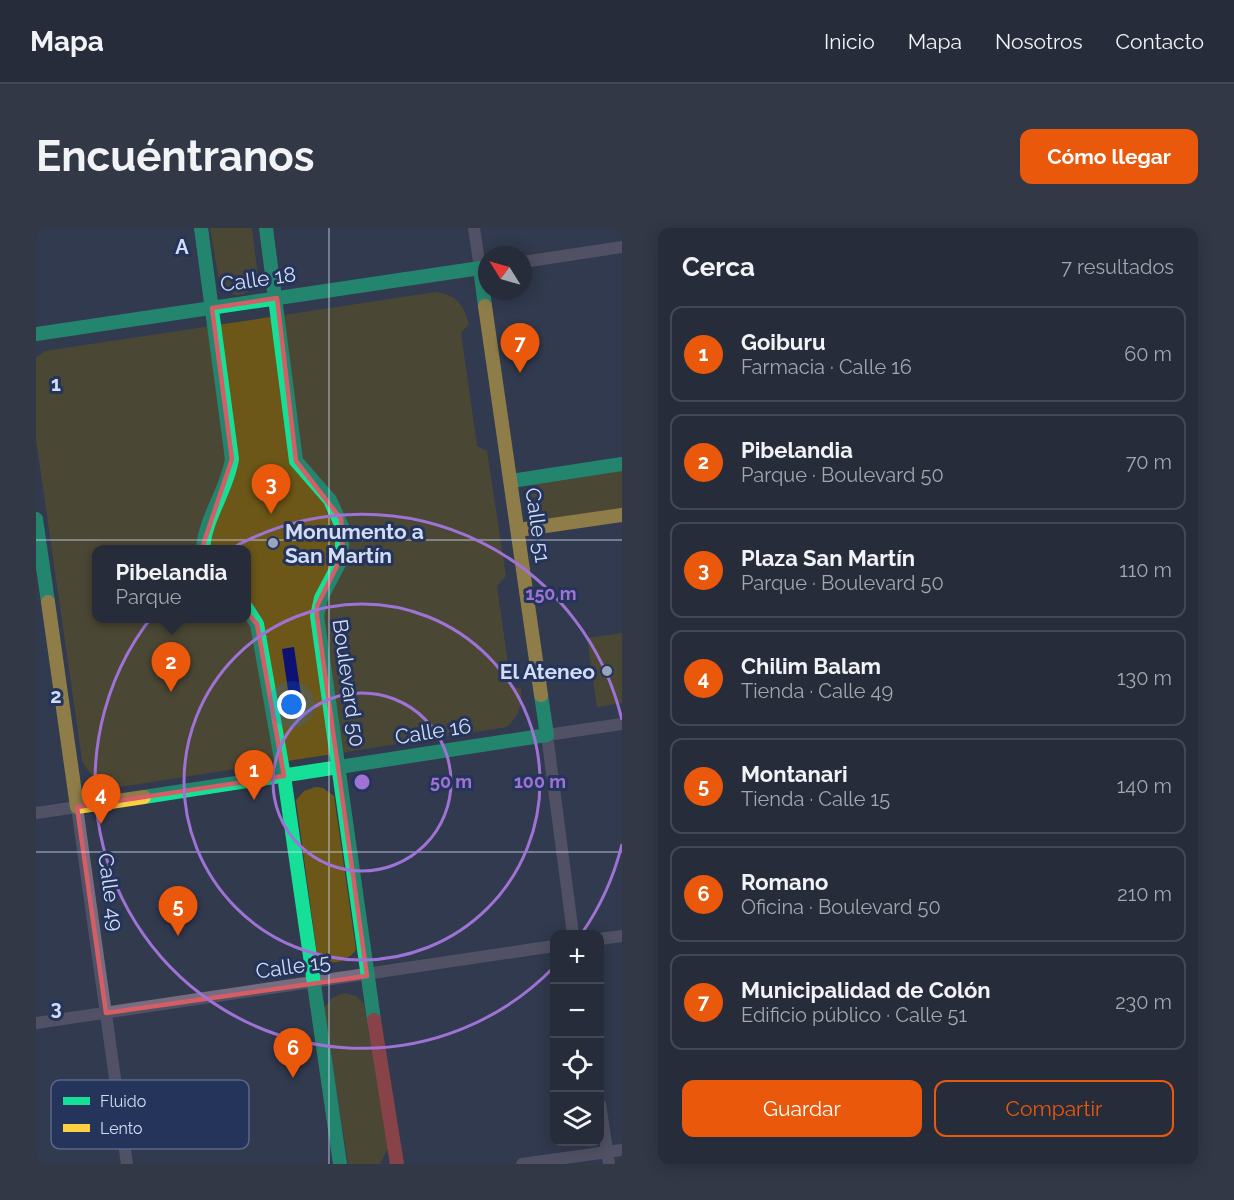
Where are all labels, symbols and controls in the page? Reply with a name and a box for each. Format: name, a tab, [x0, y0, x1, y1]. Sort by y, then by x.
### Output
text: Mapa	[30, 25, 104, 58]
text: Inicio	[824, 29, 875, 54]
text: Mapa	[908, 29, 962, 54]
text: Nosotros	[995, 29, 1083, 54]
text: Contacto	[1116, 29, 1204, 54]
button: Cómo llegar	[1020, 129, 1198, 184]
text: Encuéntranos	[36, 132, 315, 181]
text: A	[175, 235, 189, 259]
north arrow	[478, 246, 532, 300]
text: Cerca	[682, 252, 755, 282]
text: 7 resultados	[1061, 255, 1174, 279]
street label: Calle 18	[218, 261, 298, 297]
pin: 7	[500, 324, 540, 373]
text: Goiburu	[741, 329, 826, 355]
text: 1	[699, 342, 708, 366]
text: 60 m	[1124, 342, 1172, 366]
text: Farmacia · Calle 16	[741, 355, 912, 379]
text: 1	[51, 372, 61, 396]
text: Pibelandia	[741, 437, 853, 463]
text: 2	[698, 450, 709, 474]
text: 70 m	[1126, 450, 1172, 474]
text: Parque · Boulevard 50	[741, 463, 944, 487]
pin: 3	[252, 464, 290, 514]
street label: Calle 51	[520, 486, 556, 564]
place label: Monumento a San Martín	[285, 519, 424, 568]
marker: Monumento a San Martín	[266, 536, 280, 550]
popup	[92, 545, 251, 623]
text: Plaza San Martín	[741, 545, 915, 571]
text: 3	[698, 558, 709, 582]
text: 110 m	[1119, 558, 1172, 582]
text: Pibelandia	[116, 559, 227, 585]
text: Parque · Boulevard 50	[741, 571, 944, 595]
text: 150 m	[526, 583, 577, 604]
text: Parque	[116, 585, 182, 609]
street label: Boulevard 50	[328, 617, 370, 749]
pin: 2	[152, 642, 190, 692]
text: Chilim Balam	[741, 653, 881, 679]
place label: El Ateneo	[500, 659, 595, 684]
marker: El Ateneo	[600, 664, 614, 678]
text: 4	[698, 666, 709, 690]
text: 130 m	[1117, 666, 1172, 690]
text: Tienda · Calle 49	[741, 679, 893, 703]
text: 2	[50, 684, 62, 708]
your location	[277, 690, 306, 719]
street label: Calle 16	[393, 713, 473, 749]
pin: 1	[234, 750, 274, 800]
text: Montanari	[741, 761, 848, 787]
text: 50 m	[430, 771, 472, 792]
text: 100 m	[514, 771, 566, 792]
centre of rings	[352, 772, 372, 792]
pin: 4	[82, 774, 120, 824]
text: 5	[698, 774, 709, 798]
text: 140 m	[1117, 774, 1172, 798]
text: Tienda · Calle 15	[741, 787, 890, 811]
street label: Calle 49	[93, 851, 129, 933]
text: Romano	[741, 869, 828, 895]
text: 6	[697, 882, 710, 906]
text: 210 m	[1117, 882, 1172, 906]
pin: 5	[158, 886, 198, 936]
text: Oficina · Boulevard 50	[741, 895, 941, 919]
map controls	[550, 930, 604, 1146]
button: +	[550, 930, 604, 984]
street label: Calle 15	[254, 948, 332, 984]
text: Municipalidad de Colón	[741, 977, 991, 1003]
button: −	[550, 984, 604, 1038]
text: 7	[698, 990, 709, 1014]
text: 230 m	[1115, 990, 1172, 1014]
text: 3	[50, 996, 62, 1020]
text: Edificio público · Calle 51	[741, 1003, 967, 1027]
pin: 6	[274, 1028, 312, 1078]
button: locate	[550, 1038, 604, 1092]
legend	[51, 1080, 249, 1149]
button: Guardar	[682, 1080, 922, 1137]
button: Compartir	[934, 1080, 1174, 1137]
text: Fluido	[100, 1092, 146, 1111]
button: layers	[550, 1092, 604, 1146]
text: Lento	[100, 1119, 143, 1138]

